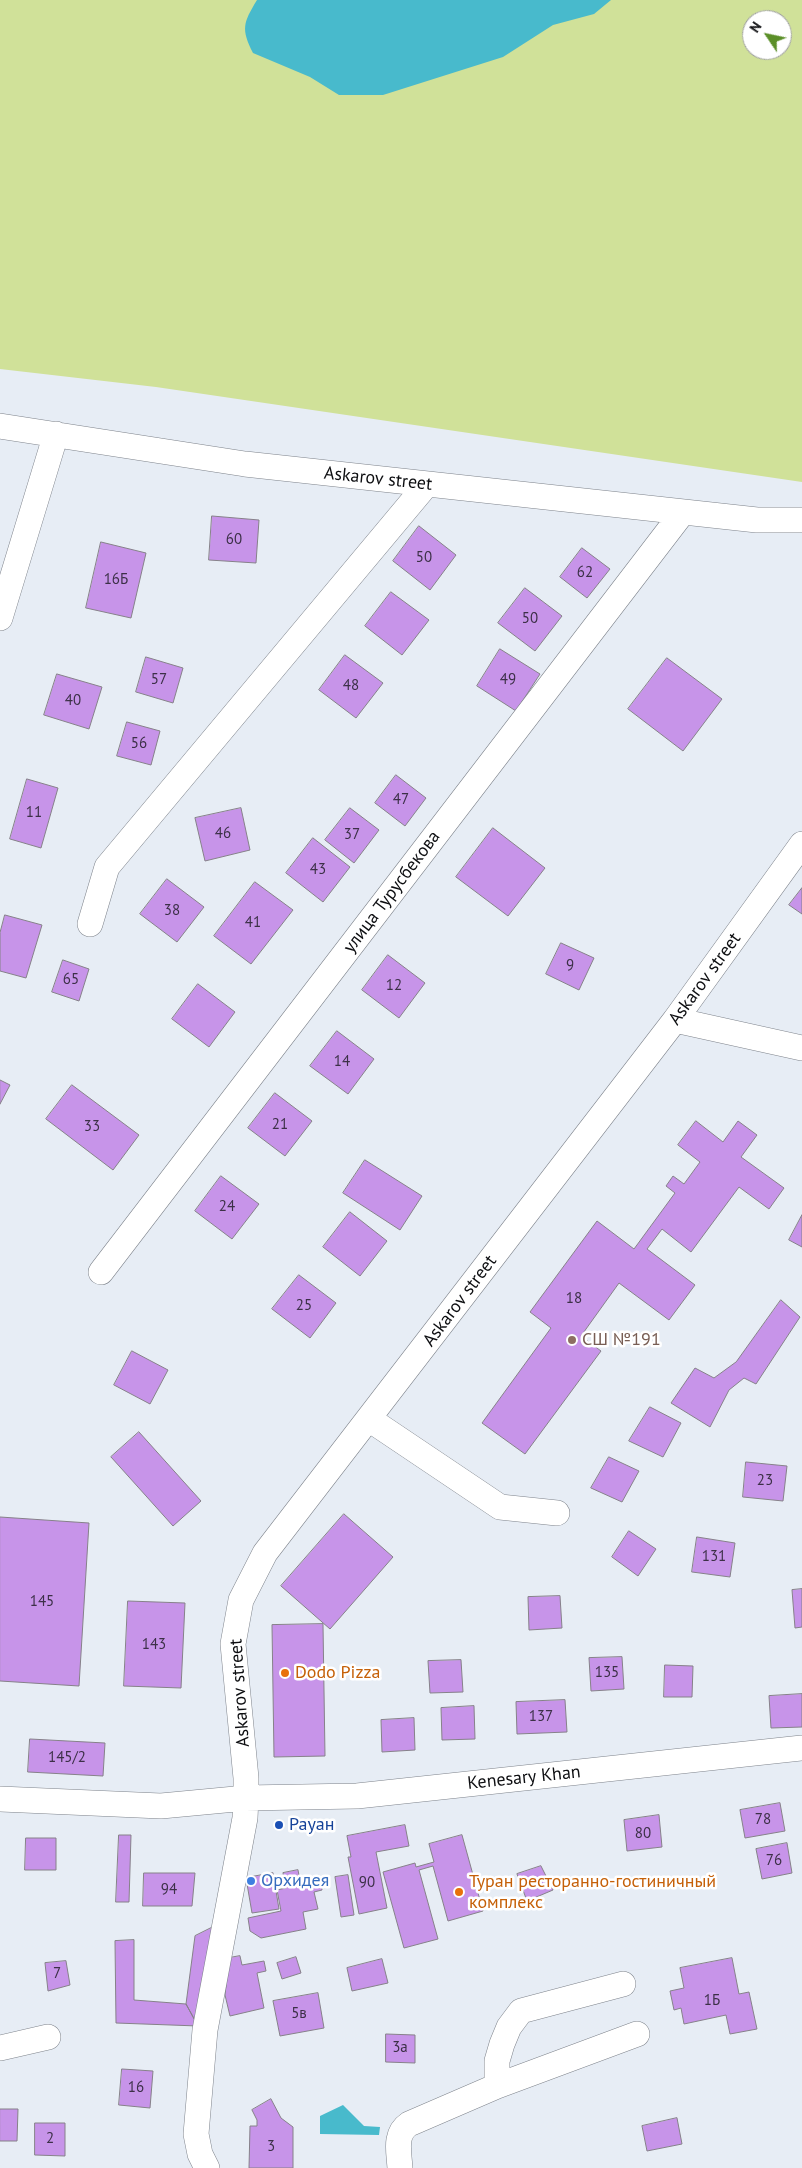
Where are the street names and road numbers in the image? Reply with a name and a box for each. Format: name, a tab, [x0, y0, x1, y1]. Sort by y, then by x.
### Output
street label: Askarov street	[323, 463, 433, 495]
street label: улица Турусбекова	[339, 827, 445, 957]
street label: Askarov street	[664, 929, 746, 1029]
street label: Askarov street	[419, 1251, 501, 1351]
street label: Askarov street	[225, 1638, 255, 1748]
street label: Kenesary Khan	[466, 1761, 582, 1795]

